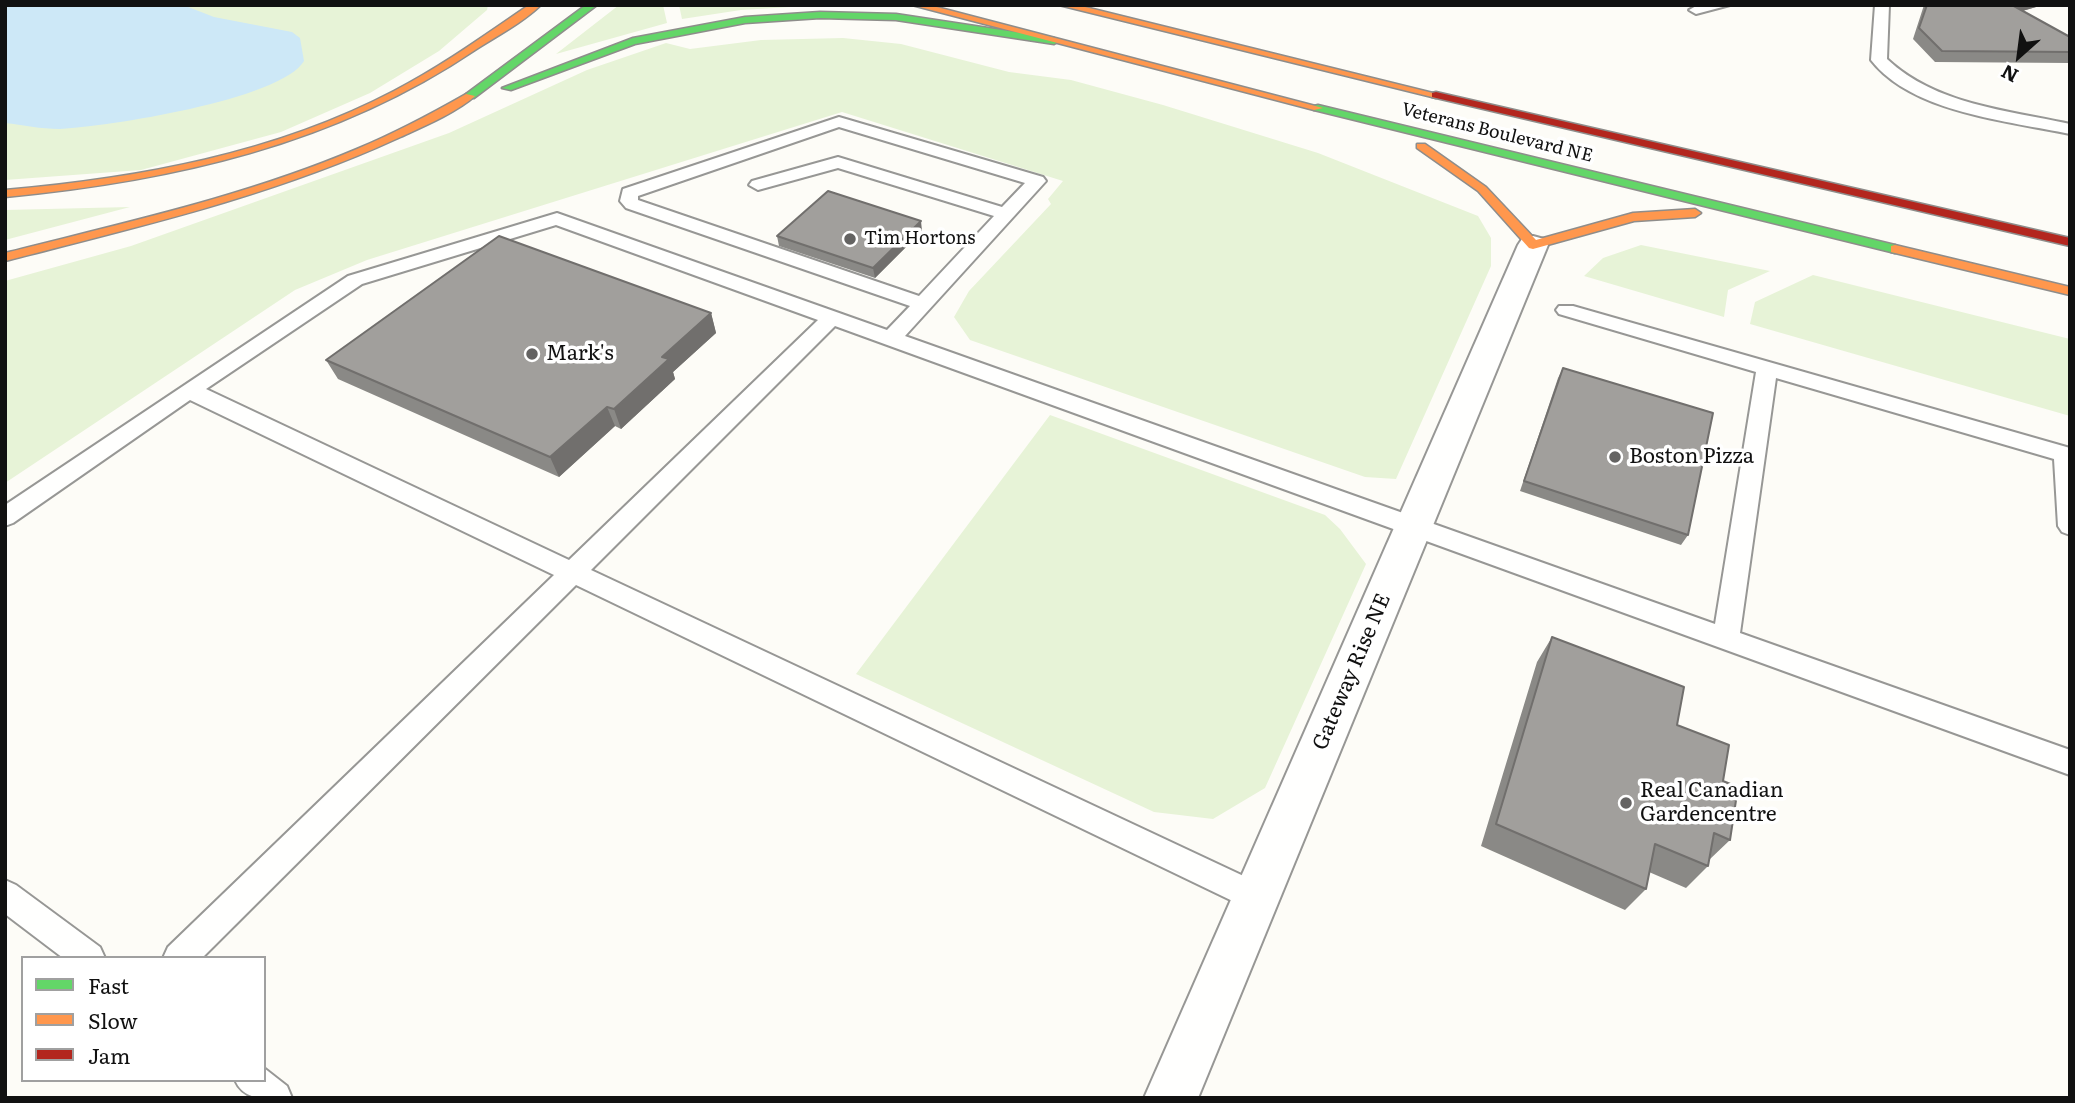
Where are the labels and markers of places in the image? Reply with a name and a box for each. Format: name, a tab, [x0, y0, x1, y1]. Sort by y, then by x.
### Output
place label: Tim Hortons	[864, 228, 975, 250]
marker: Tim Hortons	[842, 231, 858, 247]
place label: Mark's	[546, 341, 614, 367]
marker: Mark's	[524, 346, 540, 362]
place label: Boston Pizza	[1629, 444, 1754, 470]
marker: Boston Pizza	[1607, 449, 1623, 465]
place label: Real Canadian Gardencentre	[1640, 778, 1784, 828]
marker: Real Canadian Gardencentre	[1618, 795, 1634, 811]

